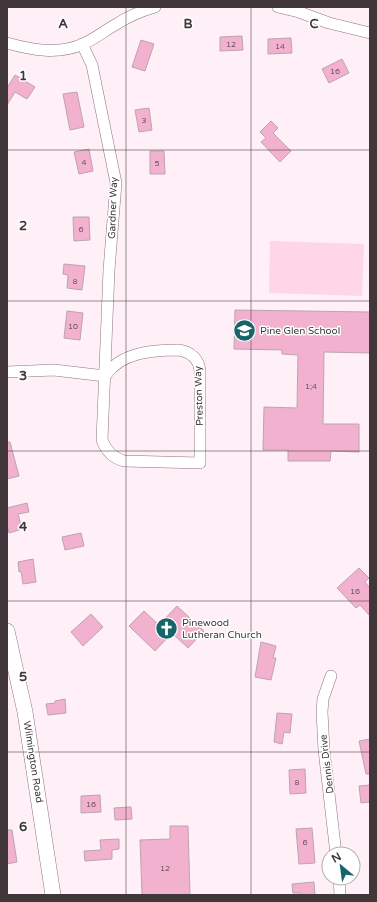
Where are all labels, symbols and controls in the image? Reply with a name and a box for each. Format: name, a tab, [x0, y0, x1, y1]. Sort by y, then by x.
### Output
text: A	[58, 16, 68, 32]
text: B	[183, 16, 193, 32]
text: C	[309, 16, 319, 32]
house number: 12	[226, 40, 236, 49]
house number: 14	[275, 42, 285, 51]
house number: 16	[330, 67, 340, 76]
text: 1	[19, 68, 27, 84]
house number: 3	[141, 116, 147, 125]
house number: 4	[81, 158, 87, 167]
house number: 5	[154, 159, 160, 168]
street label: Gardner Way	[106, 176, 120, 239]
text: 2	[19, 218, 27, 234]
house number: 6	[78, 225, 84, 234]
house number: 8	[72, 277, 78, 286]
school or university icon: Pine Glen School	[231, 318, 257, 344]
house number: 10	[68, 322, 78, 331]
place label: Pine Glen School	[260, 325, 340, 337]
street label: Preston Way	[192, 365, 206, 426]
text: 3	[19, 368, 27, 384]
house number: 1;4	[305, 382, 317, 391]
text: 4	[19, 519, 28, 535]
house number: 16	[350, 587, 360, 596]
church icon: Pinewood Lutheran Church	[153, 616, 179, 642]
place label: Pinewood Lutheran Church	[182, 617, 262, 641]
text: 5	[19, 669, 27, 685]
street label: Wilmington Road	[21, 720, 45, 804]
street label: Dennis Drive	[317, 733, 337, 794]
house number: 8	[294, 778, 300, 787]
house number: 16	[86, 800, 96, 809]
text: 6	[19, 819, 27, 835]
house number: 6	[302, 838, 308, 847]
north arrow	[321, 846, 361, 886]
text: N	[329, 850, 343, 866]
house number: 12	[160, 864, 170, 873]

